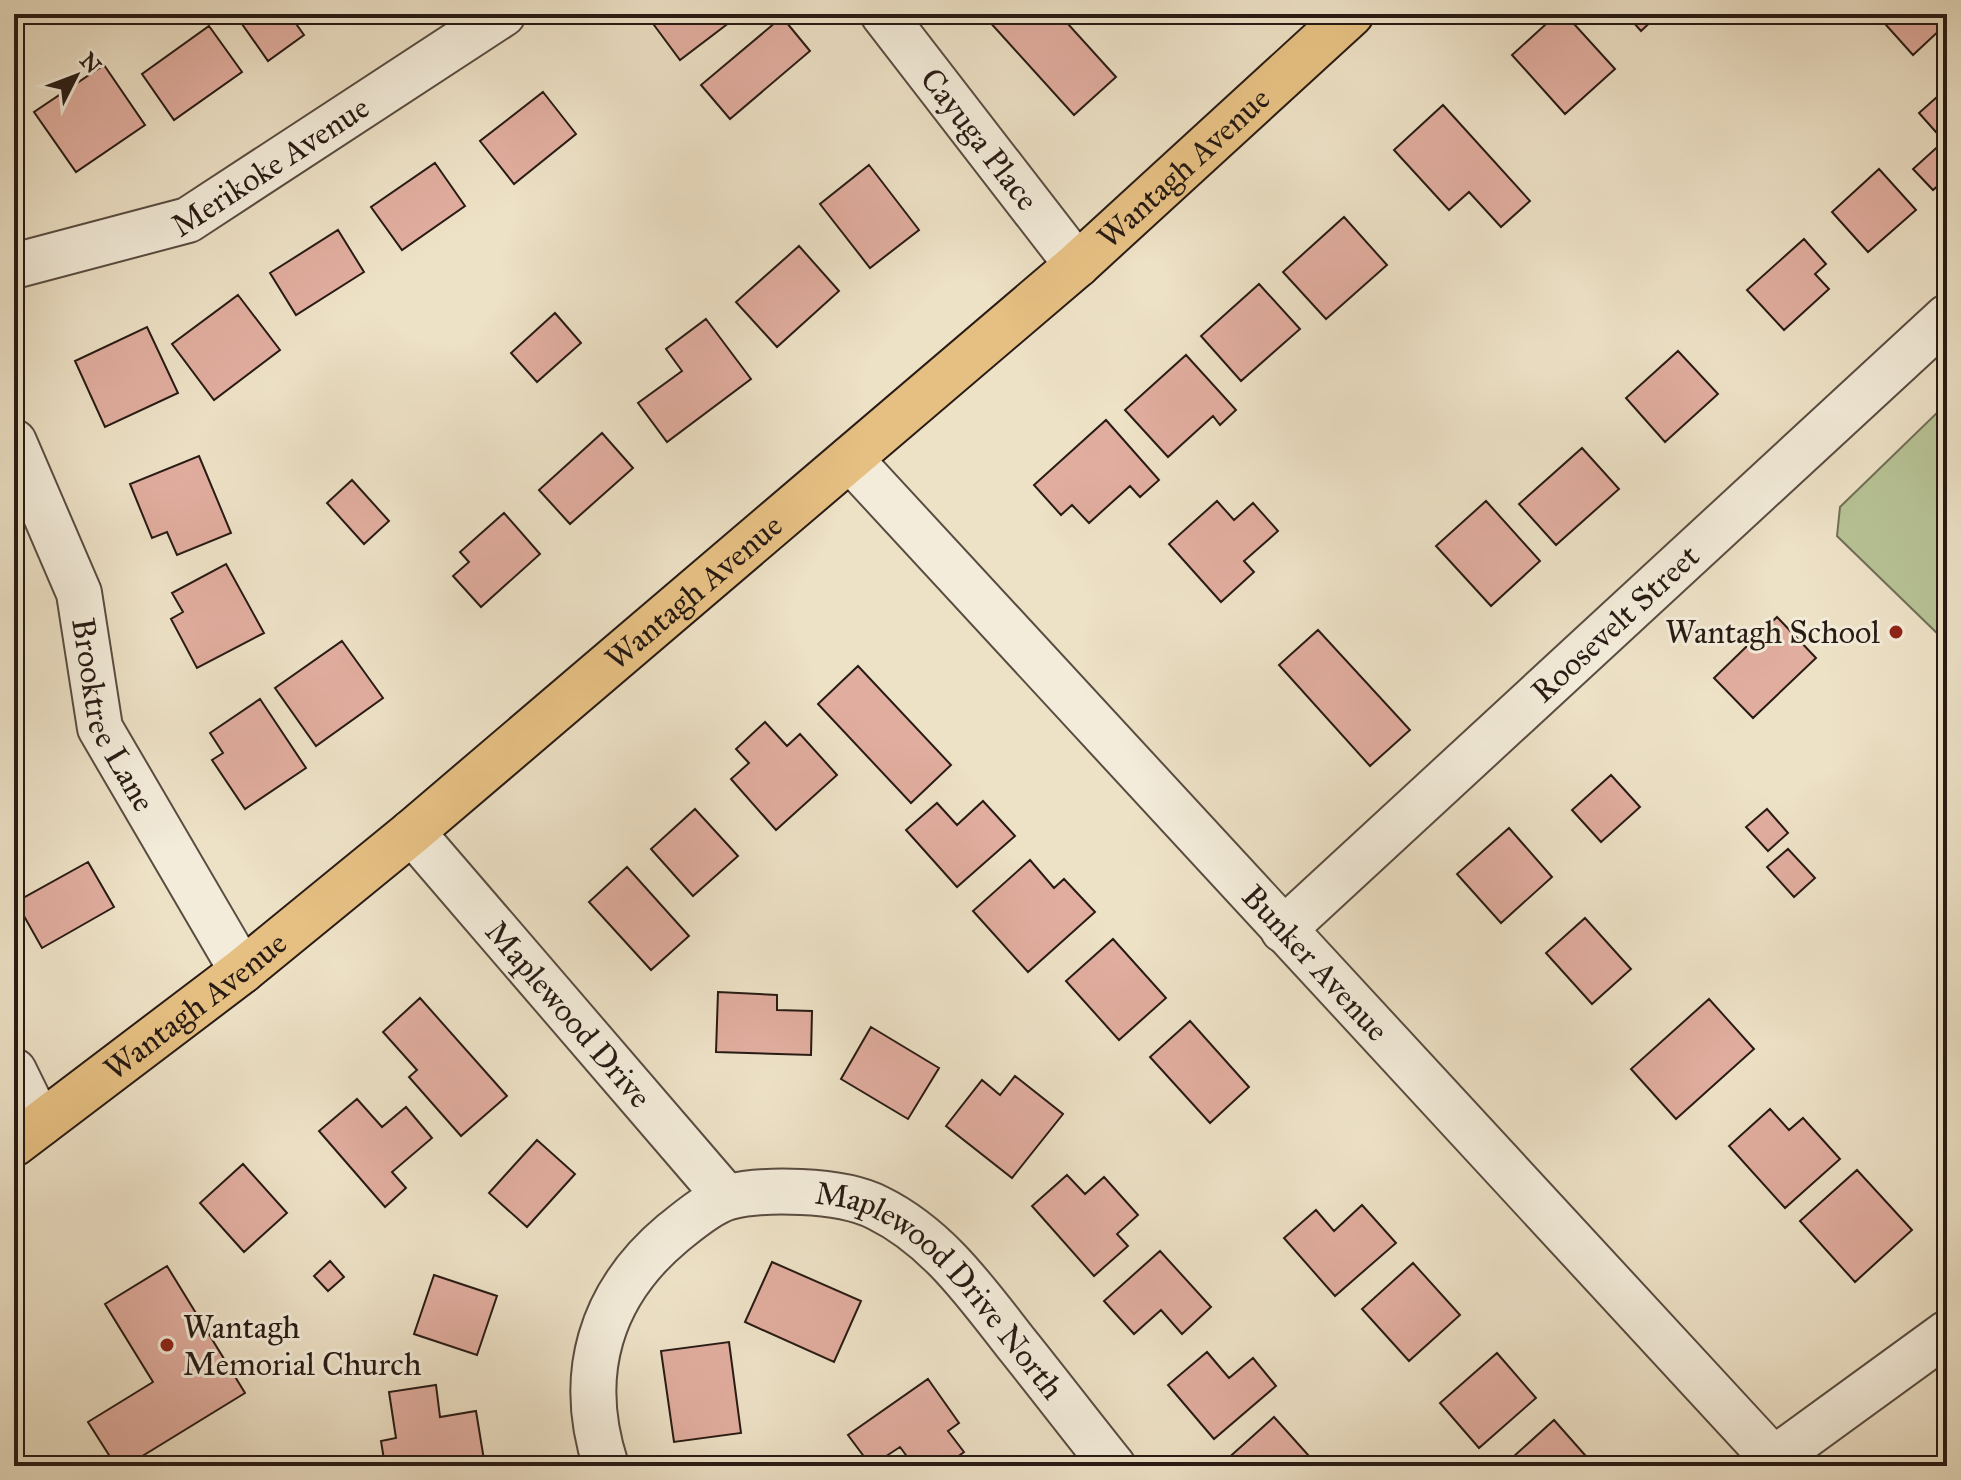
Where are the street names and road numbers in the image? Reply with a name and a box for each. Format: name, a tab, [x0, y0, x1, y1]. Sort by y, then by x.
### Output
street label: Cayuga Place	[912, 60, 1047, 218]
street label: Wantagh Avenue	[1089, 79, 1278, 257]
street label: Merikoke Avenue	[164, 88, 377, 246]
street label: Wantagh Avenue	[598, 506, 790, 678]
street label: Roosevelt Street	[1523, 537, 1707, 711]
street label: Brooktree Lane	[63, 615, 163, 819]
street label: Bunker Avenue	[1233, 877, 1397, 1049]
street label: Maplewood Drive	[477, 913, 659, 1116]
street label: Wantagh Avenue	[96, 923, 295, 1089]
street label: Maplewood Drive North	[813, 1173, 1072, 1407]

